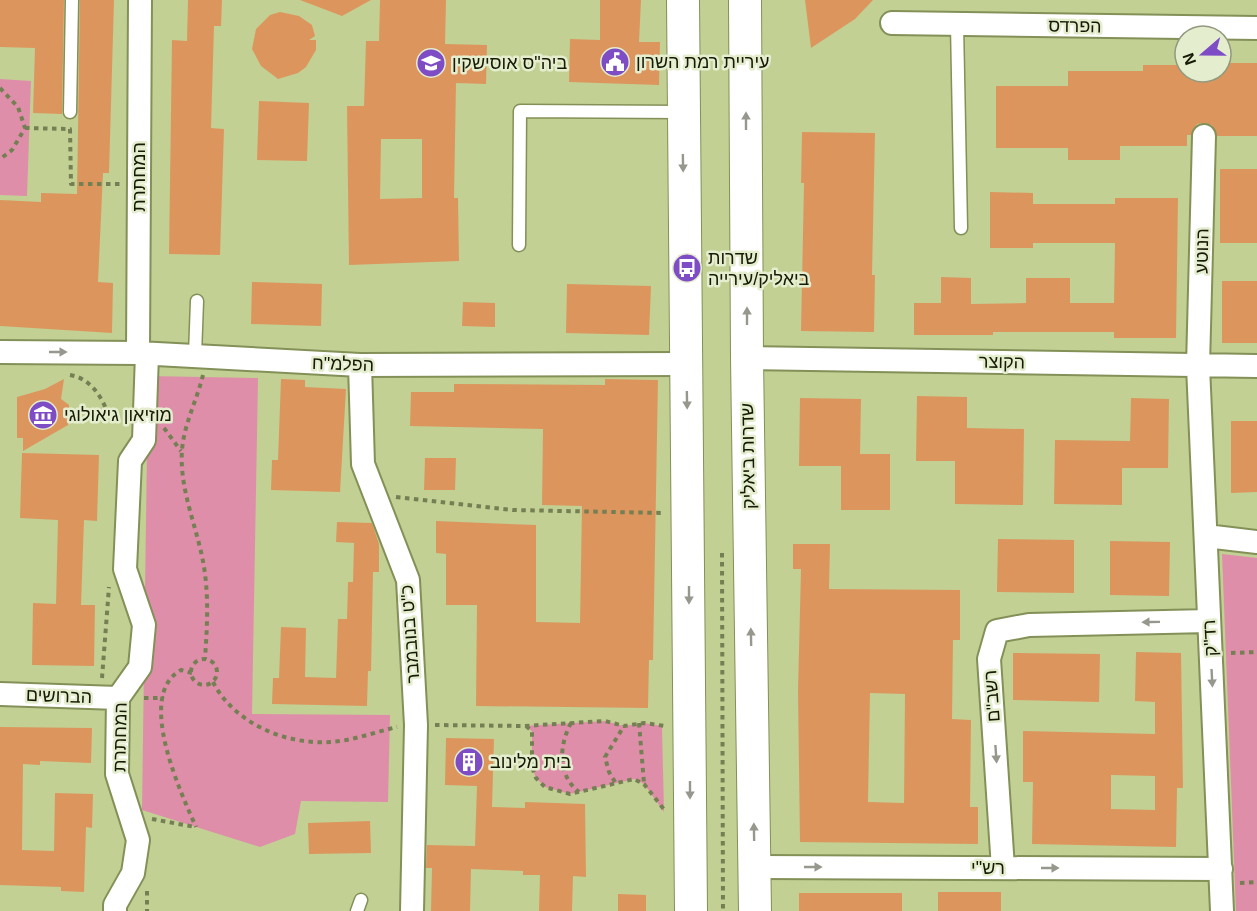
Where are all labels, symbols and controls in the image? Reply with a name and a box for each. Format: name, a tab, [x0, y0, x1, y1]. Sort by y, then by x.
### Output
street label: הפרדס	[1048, 16, 1102, 36]
north arrow	[1173, 24, 1233, 84]
public building icon: עיריית רמת השרון	[599, 46, 631, 78]
school or university icon: ביה"ס אוסישקין	[415, 47, 447, 79]
text: N	[1179, 51, 1199, 67]
place label: עיריית רמת השרון	[636, 52, 770, 72]
place label: ביה"ס אוסישקין	[452, 53, 567, 73]
one-way arrow	[741, 111, 751, 130]
street label: המחתרת	[129, 142, 149, 212]
one-way arrow	[678, 154, 688, 173]
street label: הנוטע	[1192, 228, 1212, 274]
place label: שדרות ביאליק/עירייה	[708, 248, 810, 289]
bus stop icon: שדרות ביאליק/עירייה	[671, 252, 703, 284]
one-way arrow	[742, 306, 751, 325]
one-way arrow	[49, 347, 68, 357]
street label: הקוצר	[979, 352, 1025, 372]
street label: הפלמ"ח	[312, 353, 374, 375]
one-way arrow	[682, 391, 692, 410]
museum icon: מוזיאון גיאולוגי	[27, 399, 59, 431]
street label: שדרות ביאליק	[737, 403, 759, 509]
place label: מוזיאון גיאולוגי	[64, 405, 172, 425]
street label: כ"ט בנובמבר	[397, 584, 423, 684]
one-way arrow	[684, 586, 694, 605]
one-way arrow	[1141, 618, 1160, 627]
street label: רד"ק	[1199, 619, 1221, 657]
one-way arrow	[746, 627, 756, 646]
street label: רשב"ם	[980, 669, 1004, 723]
one-way arrow	[1208, 669, 1217, 688]
street label: הברושים	[26, 685, 92, 707]
street label: המחתרת	[109, 702, 131, 772]
one-way arrow	[991, 745, 1000, 764]
building icon: בית מלינוב	[453, 746, 485, 778]
place label: בית מלינוב	[490, 752, 572, 772]
one-way arrow	[685, 781, 695, 800]
one-way arrow	[749, 822, 758, 841]
street label: רש"י	[971, 858, 1005, 878]
one-way arrow	[803, 862, 822, 872]
one-way arrow	[1040, 863, 1059, 873]

